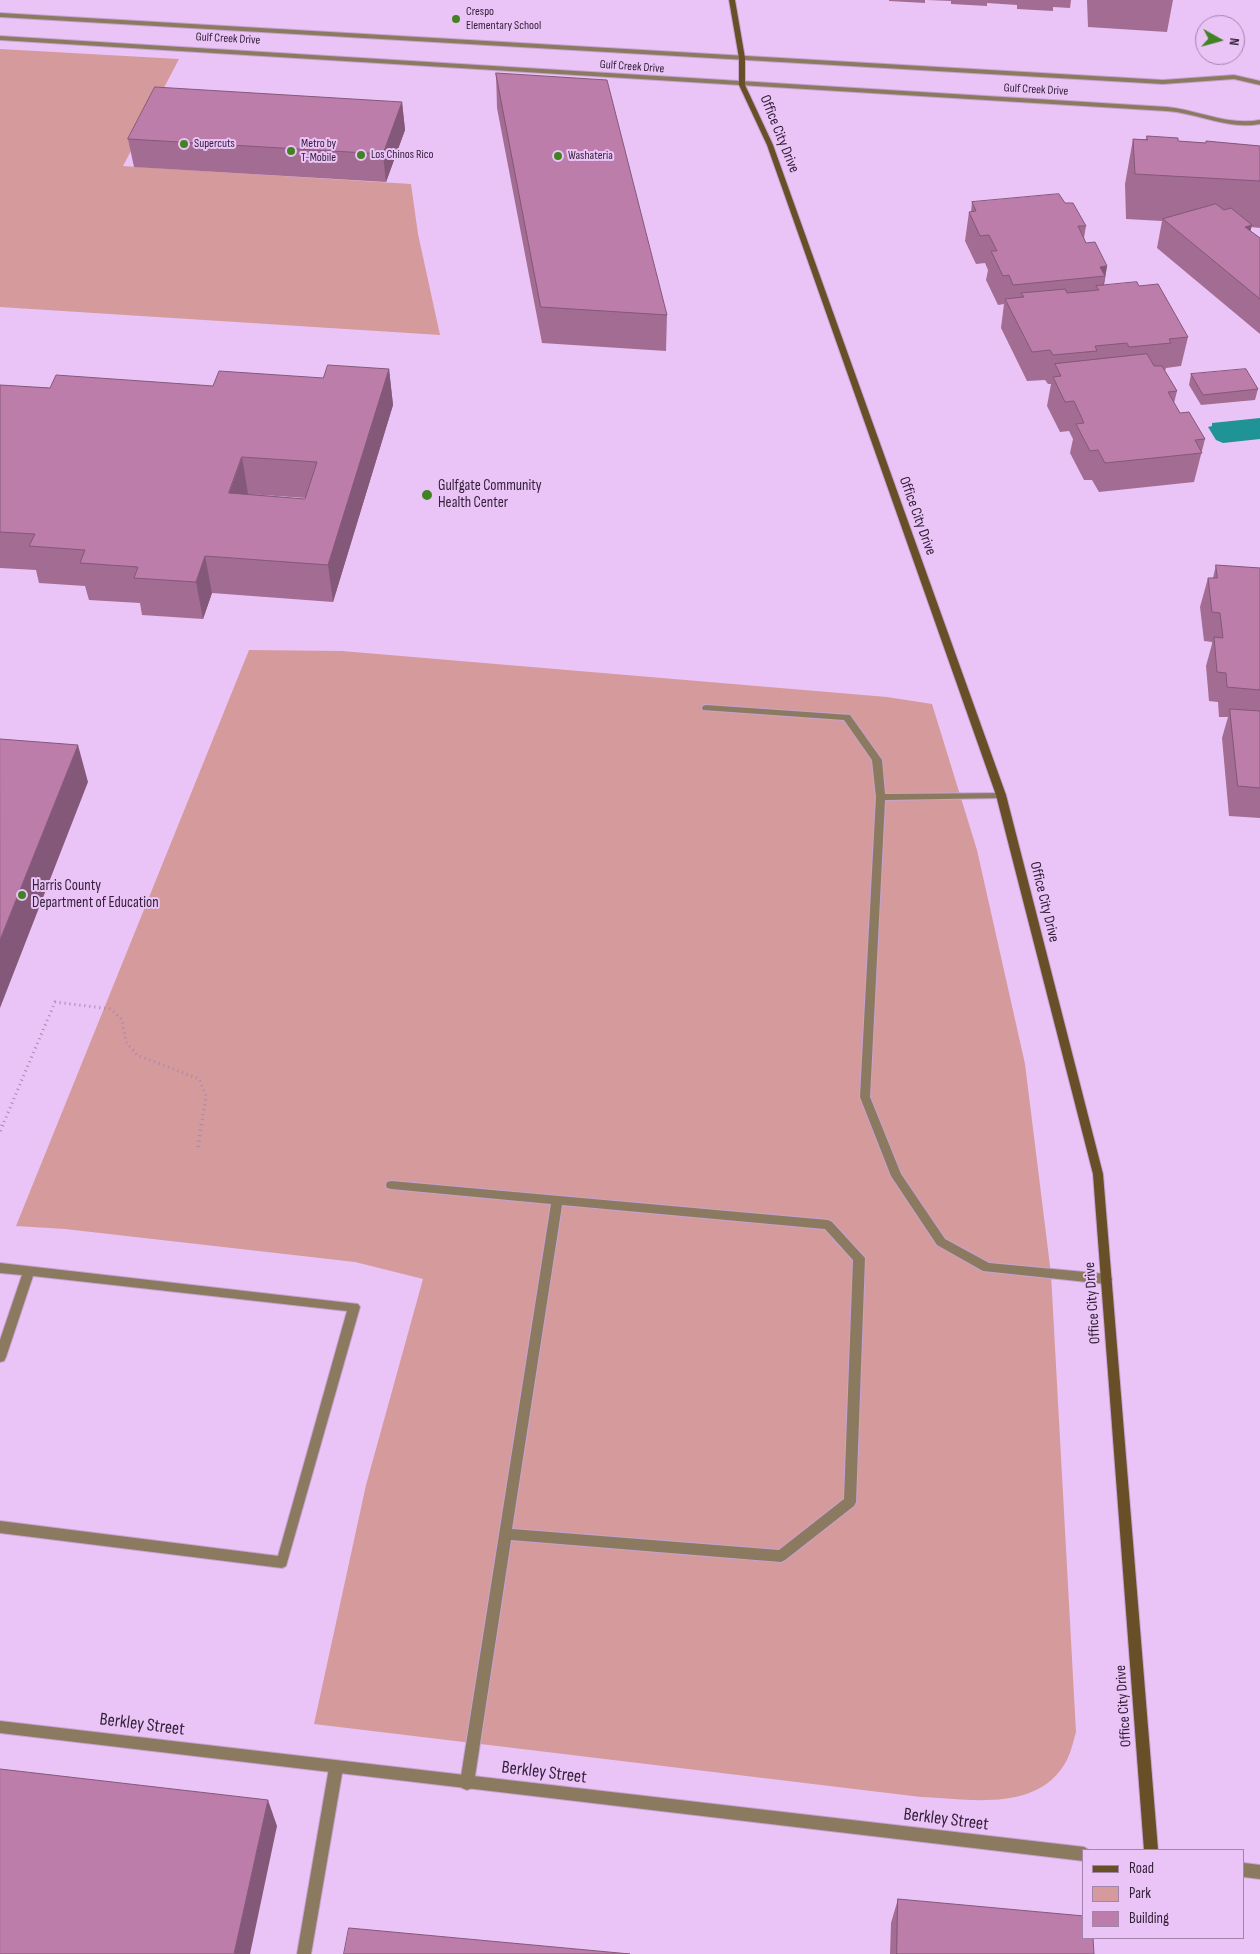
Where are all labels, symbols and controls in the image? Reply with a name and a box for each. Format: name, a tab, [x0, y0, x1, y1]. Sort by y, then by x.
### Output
place label: Crespo Elementary School	[466, 5, 541, 33]
marker: Crespo Elementary School	[450, 13, 462, 25]
north arrow	[1195, 15, 1245, 65]
street label: Gulf Creek Drive	[195, 30, 261, 48]
text: N	[1226, 37, 1243, 47]
street label: Gulf Creek Drive	[599, 58, 665, 76]
street label: Gulf Creek Drive	[1003, 81, 1069, 99]
street label: Office City Drive	[755, 93, 803, 175]
place label: Supercuts	[194, 137, 235, 151]
place label: Metro by T-Mobile	[301, 137, 336, 165]
marker: Supercuts	[178, 138, 190, 150]
marker: Metro by T-Mobile	[285, 145, 297, 157]
place label: Los Chinos Rico	[371, 148, 434, 162]
marker: Los Chinos Rico	[355, 149, 367, 161]
place label: Washateria	[568, 149, 613, 163]
marker: Washateria	[552, 150, 564, 162]
street label: Office City Drive	[894, 474, 940, 558]
place label: Gulfgate Community Health Center	[438, 477, 542, 512]
marker: Gulfgate Community Health Center	[420, 488, 434, 502]
street label: Office City Drive	[1025, 860, 1063, 944]
place label: Harris County Department of Education	[32, 877, 159, 912]
marker: Harris County Department of Education	[16, 889, 28, 901]
street label: Office City Drive	[1081, 1261, 1105, 1345]
street label: Office City Drive	[1112, 1664, 1136, 1748]
street label: Berkley Street	[98, 1709, 186, 1741]
street label: Berkley Street	[500, 1757, 588, 1789]
street label: Berkley Street	[902, 1804, 990, 1836]
legend	[1082, 1849, 1245, 1939]
text: Road	[1129, 1859, 1154, 1878]
text: Park	[1129, 1884, 1151, 1903]
text: Building	[1129, 1909, 1169, 1928]

